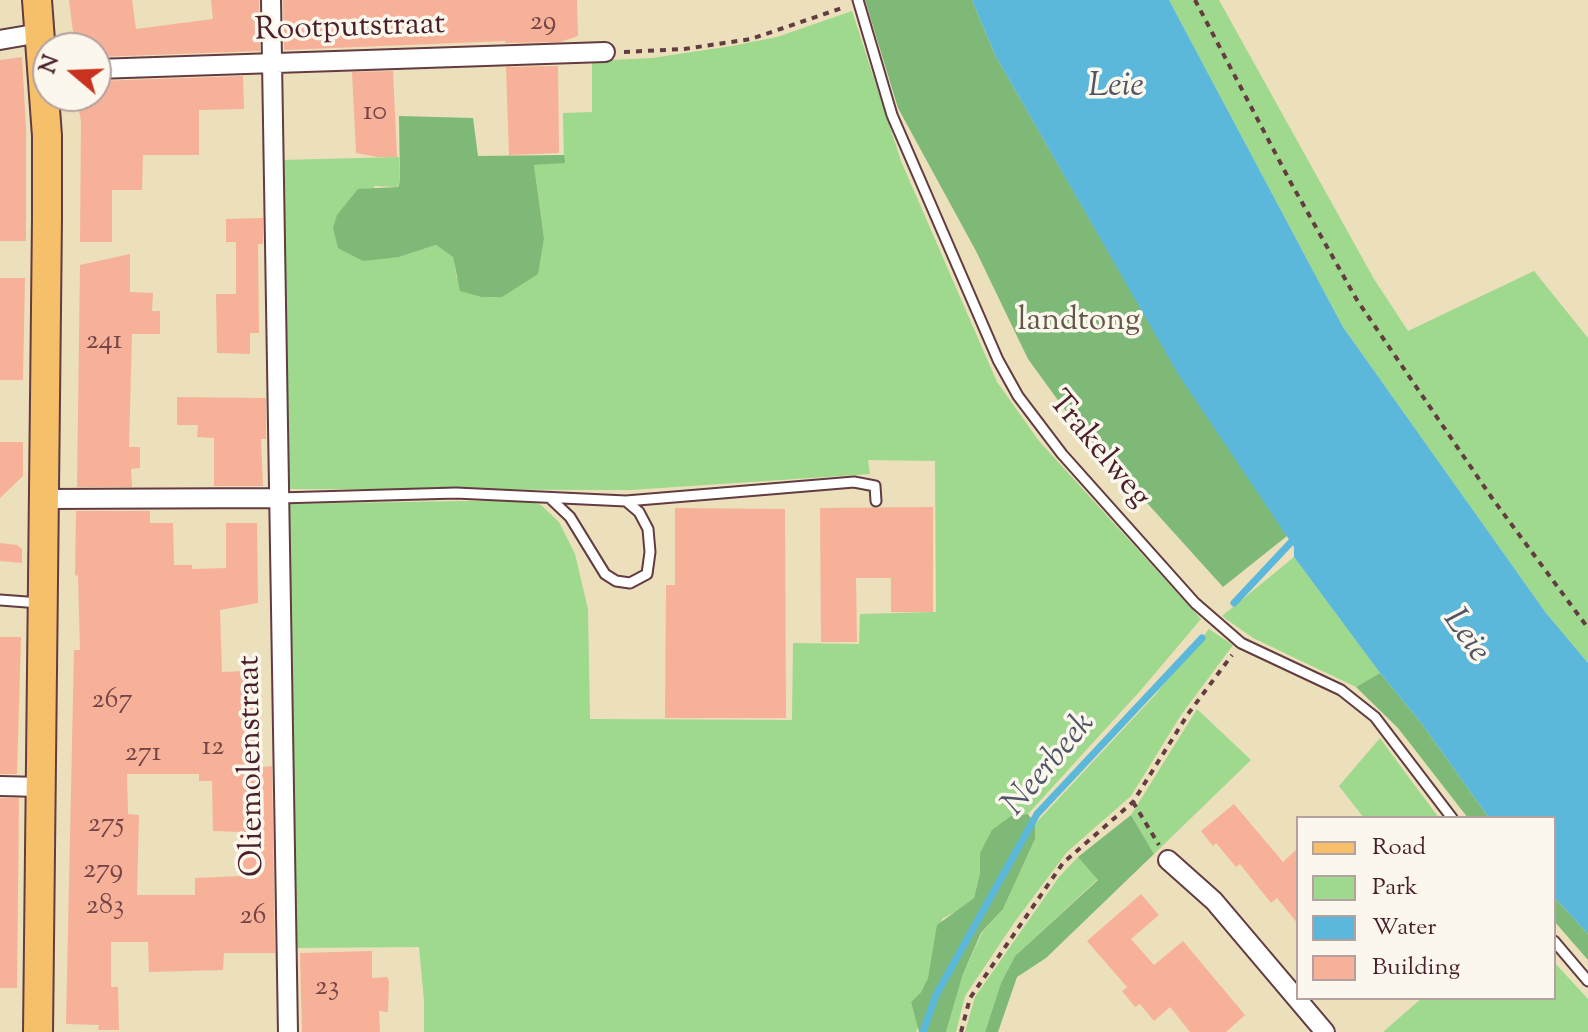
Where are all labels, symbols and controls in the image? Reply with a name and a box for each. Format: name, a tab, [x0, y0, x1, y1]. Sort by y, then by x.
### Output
street label: Rootputstraat	[254, 7, 446, 53]
house number: 29	[530, 7, 556, 41]
north arrow	[32, 32, 112, 112]
text: N	[33, 51, 69, 78]
water label: Leie	[1088, 69, 1144, 109]
house number: 10	[363, 97, 387, 131]
park label: landtong	[1018, 305, 1140, 343]
house number: 241	[86, 326, 122, 360]
street label: Trakelweg	[1037, 385, 1157, 517]
water label: Leie	[1431, 602, 1497, 672]
street label: Oliemolenstraat	[233, 655, 275, 877]
house number: 267	[91, 685, 133, 719]
water label: Neerbeek	[996, 706, 1106, 826]
house number: 12	[202, 732, 224, 766]
house number: 271	[125, 738, 161, 772]
house number: 275	[88, 809, 124, 843]
legend	[1296, 816, 1556, 1000]
text: Road	[1372, 831, 1426, 865]
house number: 279	[83, 855, 123, 889]
text: Park	[1372, 871, 1418, 905]
house number: 283	[86, 891, 124, 925]
house number: 26	[239, 901, 267, 935]
text: Water	[1372, 911, 1436, 945]
text: Building	[1372, 951, 1460, 985]
house number: 23	[315, 972, 339, 1006]

